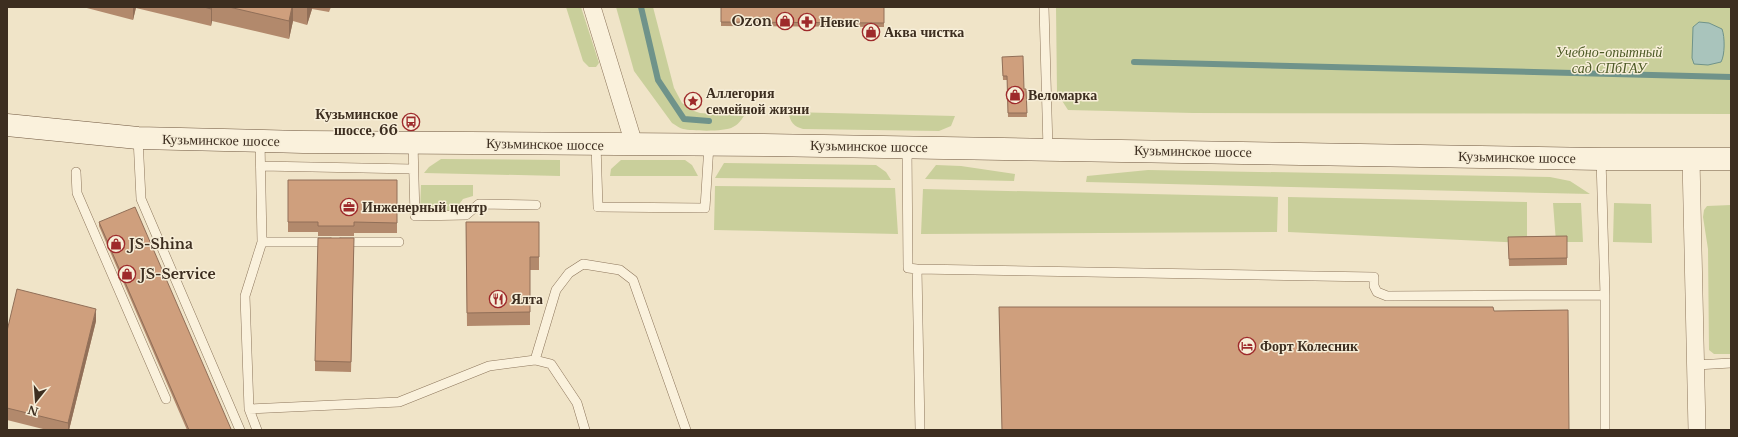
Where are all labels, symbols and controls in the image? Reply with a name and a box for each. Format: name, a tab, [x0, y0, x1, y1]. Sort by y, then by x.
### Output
shop icon: Ozon	[775, 11, 795, 31]
place label: Ozon	[731, 12, 772, 30]
pharmacy icon: Невис	[797, 12, 817, 32]
place label: Невис	[820, 13, 859, 31]
shop icon: Аква чистка	[861, 22, 881, 42]
place label: Аква чистка	[884, 23, 964, 41]
park label: Учебно-опытный сад СПбГАУ	[1556, 43, 1662, 77]
place label: Аллегория семейной жизни	[706, 84, 809, 118]
shop icon: Веломарка	[1005, 85, 1025, 105]
place label: Веломарка	[1028, 86, 1097, 104]
place icon: Аллегория семейной жизни	[683, 91, 703, 111]
place label: Кузьминское шоссе, 66	[315, 105, 398, 139]
bus stop icon: Кузьминское шоссе, 66	[401, 112, 421, 132]
street label: Кузьминское шоссе	[162, 130, 280, 150]
street label: Кузьминское шоссе	[486, 134, 604, 154]
street label: Кузьминское шоссе	[810, 136, 928, 156]
street label: Кузьминское шоссе	[1134, 141, 1252, 161]
street label: Кузьминское шоссе	[1458, 147, 1576, 167]
office icon: Инженерный центр	[339, 197, 359, 217]
place label: Инженерный центр	[362, 198, 487, 216]
shop icon: JS-Shina	[106, 234, 126, 254]
place label: JS-Shina	[126, 235, 193, 253]
shop icon: JS-Service	[117, 264, 137, 284]
place label: JS-Service	[137, 265, 216, 283]
restaurant icon: Ялта	[488, 289, 508, 309]
place label: Ялта	[511, 290, 543, 308]
hotel icon: Форт Колесник	[1237, 336, 1257, 356]
place label: Форт Колесник	[1260, 337, 1359, 355]
north arrow	[16, 381, 56, 421]
text: N	[25, 402, 40, 419]

